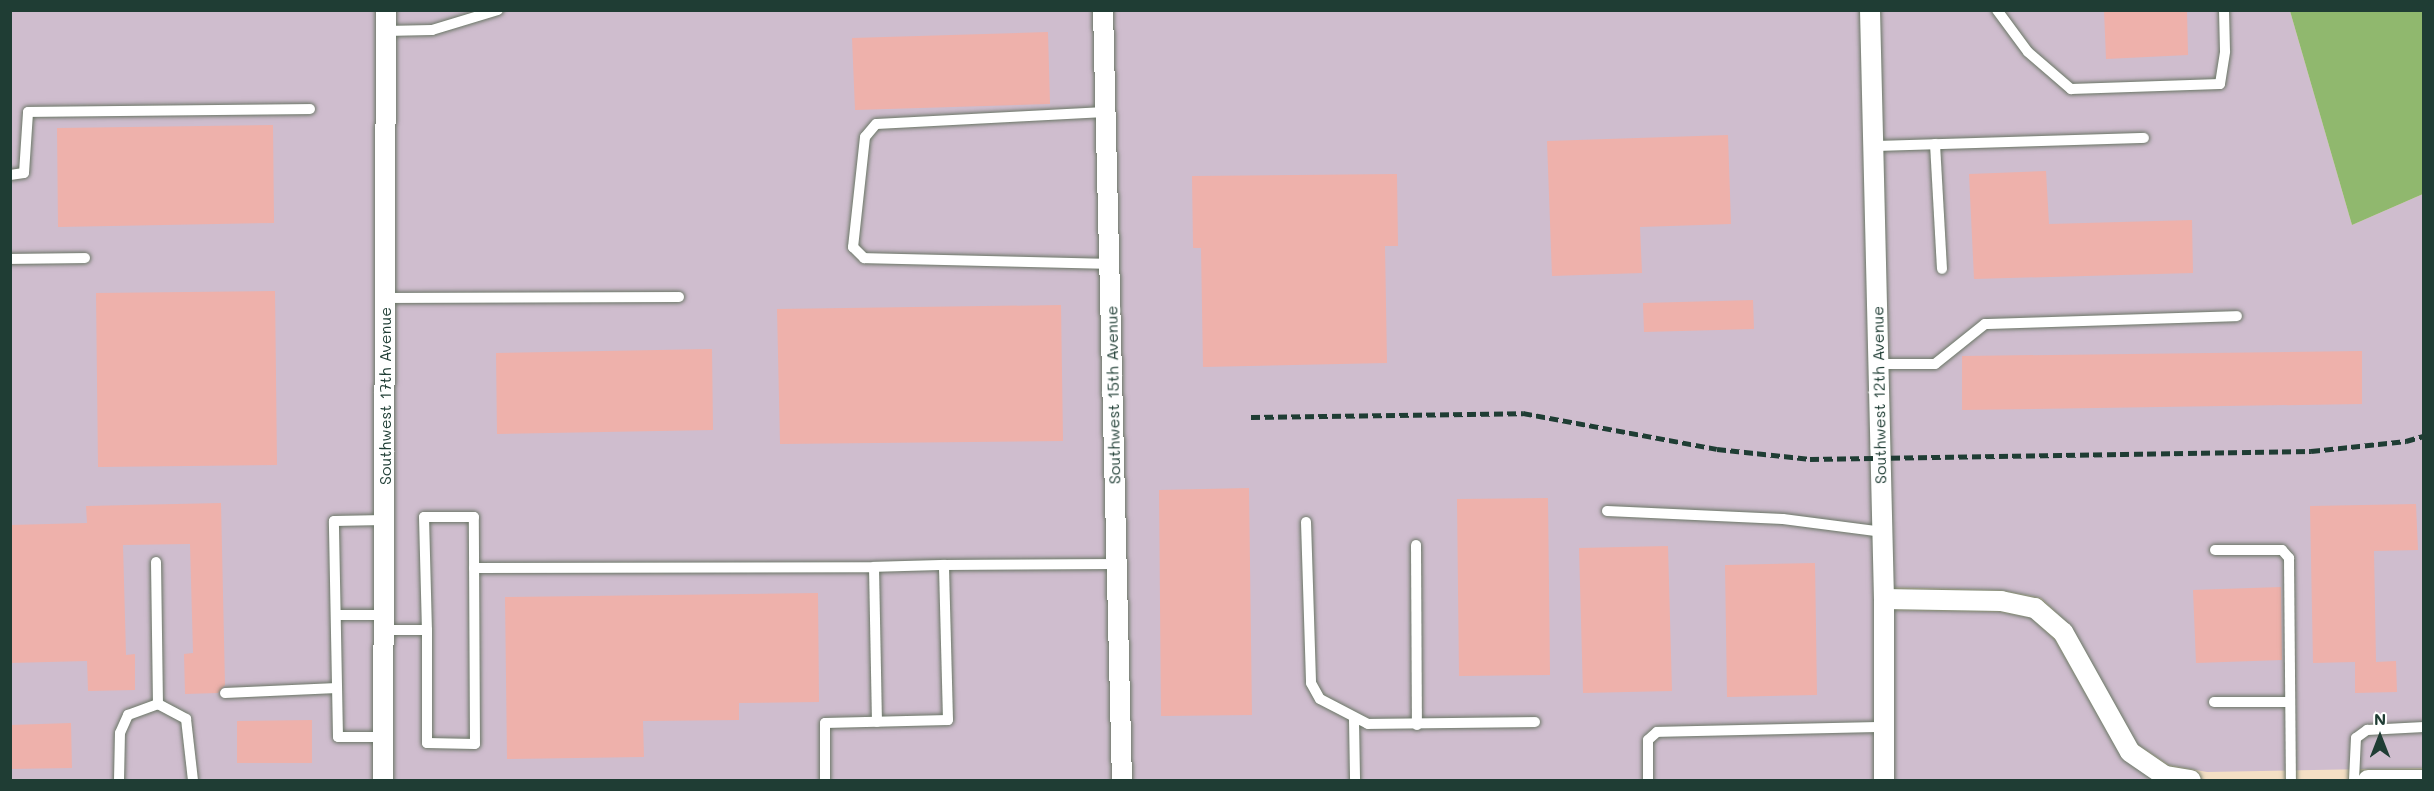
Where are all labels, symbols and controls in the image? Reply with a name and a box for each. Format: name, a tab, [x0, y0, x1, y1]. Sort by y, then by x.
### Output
street label: Southwest 15th Avenue	[1102, 306, 1124, 484]
street label: Southwest 12th Avenue	[1868, 306, 1890, 484]
street label: Southwest 17th Avenue	[375, 307, 395, 485]
north arrow	[2350, 707, 2410, 767]
text: N	[2374, 708, 2386, 729]

